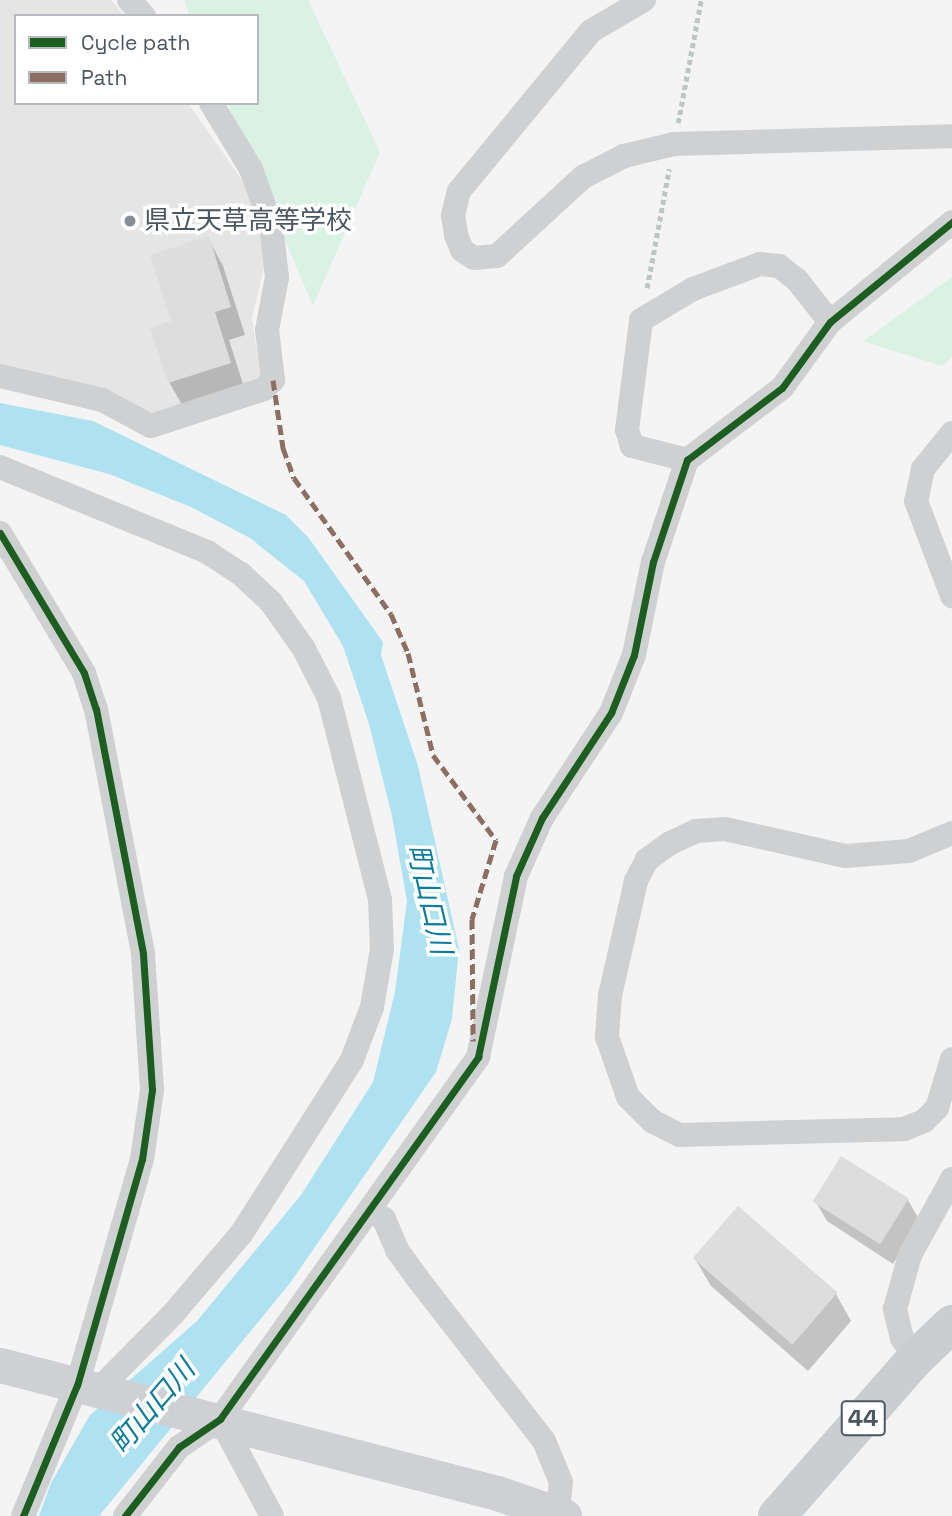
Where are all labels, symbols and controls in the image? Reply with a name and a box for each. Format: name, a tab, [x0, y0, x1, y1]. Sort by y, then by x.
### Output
legend	[14, 14, 259, 105]
text: Cycle path	[81, 29, 190, 56]
text: Path	[81, 64, 127, 91]
place label: 県立天草高等学校	[144, 205, 352, 237]
marker: 県立天草高等学校	[122, 213, 138, 229]
water label: 町山口川	[401, 841, 459, 957]
water label: 町山口川	[103, 1353, 201, 1459]
road number: 44	[840, 1398, 886, 1438]

